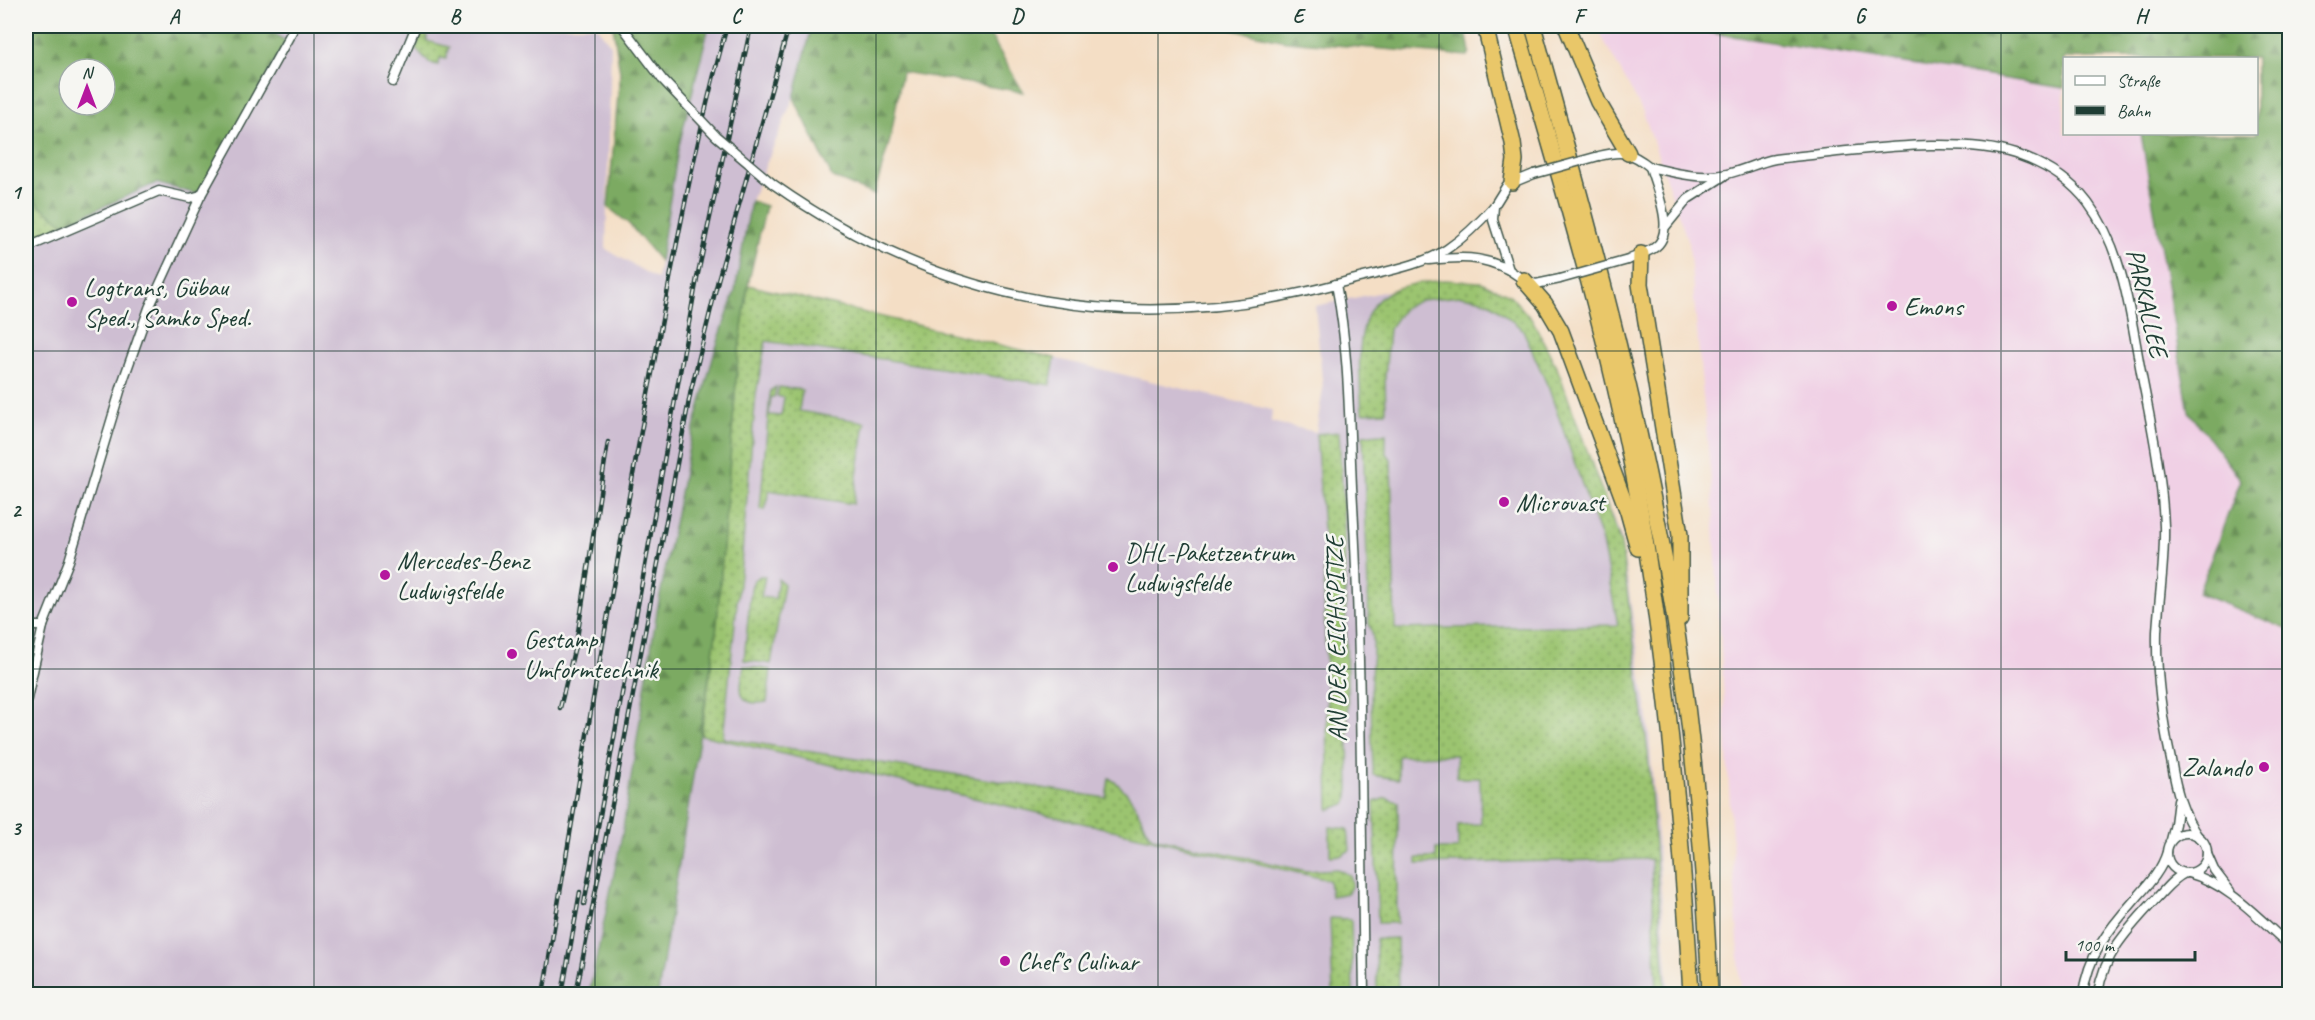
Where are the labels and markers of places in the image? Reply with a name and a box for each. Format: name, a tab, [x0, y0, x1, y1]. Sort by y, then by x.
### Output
place label: Logtrans, Gübau Sped., Samko Sped.	[84, 271, 252, 334]
place label: Emons	[1904, 290, 1965, 323]
marker: Logtrans, Gübau Sped., Samko Sped.	[65, 295, 79, 309]
marker: Emons	[1885, 299, 1899, 313]
place label: Microvast	[1516, 486, 1607, 519]
marker: Microvast	[1497, 495, 1511, 509]
place label: DHL-Paketzentrum Ludwigsfelde	[1125, 536, 1296, 599]
place label: Mercedes-Benz Ludwigsfelde	[397, 544, 532, 607]
marker: DHL-Paketzentrum Ludwigsfelde	[1106, 560, 1120, 574]
marker: Mercedes-Benz Ludwigsfelde	[378, 568, 392, 582]
place label: Gestamp Umformtechnik	[524, 623, 660, 686]
marker: Gestamp Umformtechnik	[505, 647, 519, 661]
place label: Zalando	[2182, 751, 2254, 784]
marker: Zalando	[2257, 760, 2271, 774]
place label: Chef's Culinar	[1017, 945, 1141, 978]
marker: Chef's Culinar	[998, 954, 1012, 968]

